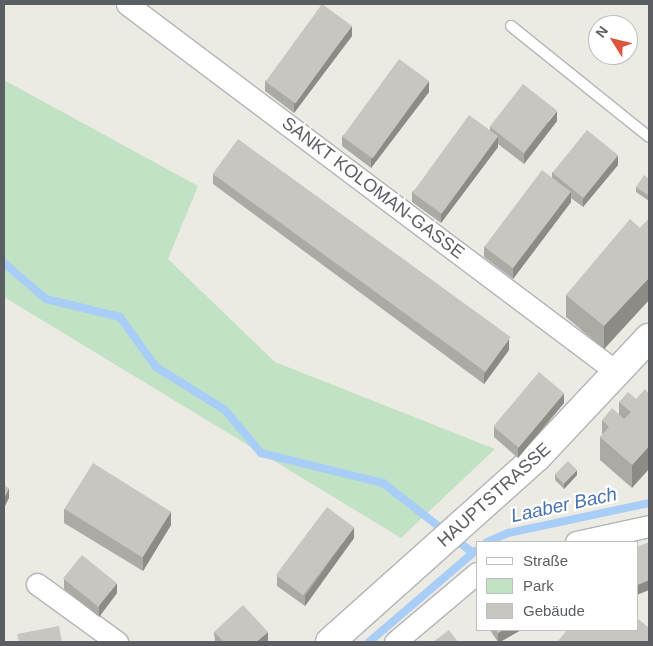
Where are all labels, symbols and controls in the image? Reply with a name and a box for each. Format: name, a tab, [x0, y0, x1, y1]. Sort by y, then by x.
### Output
north arrow	[588, 15, 638, 65]
text: N	[592, 23, 611, 41]
street label: SANKT KOLOMAN-GASSE	[277, 112, 469, 264]
street label: HAUPTSTRASSE	[433, 438, 555, 552]
water label: Laaber Bach	[509, 483, 619, 527]
legend	[476, 541, 638, 631]
text: Straße	[523, 552, 568, 569]
text: Park	[523, 577, 554, 594]
text: Gebäude	[523, 602, 585, 619]

